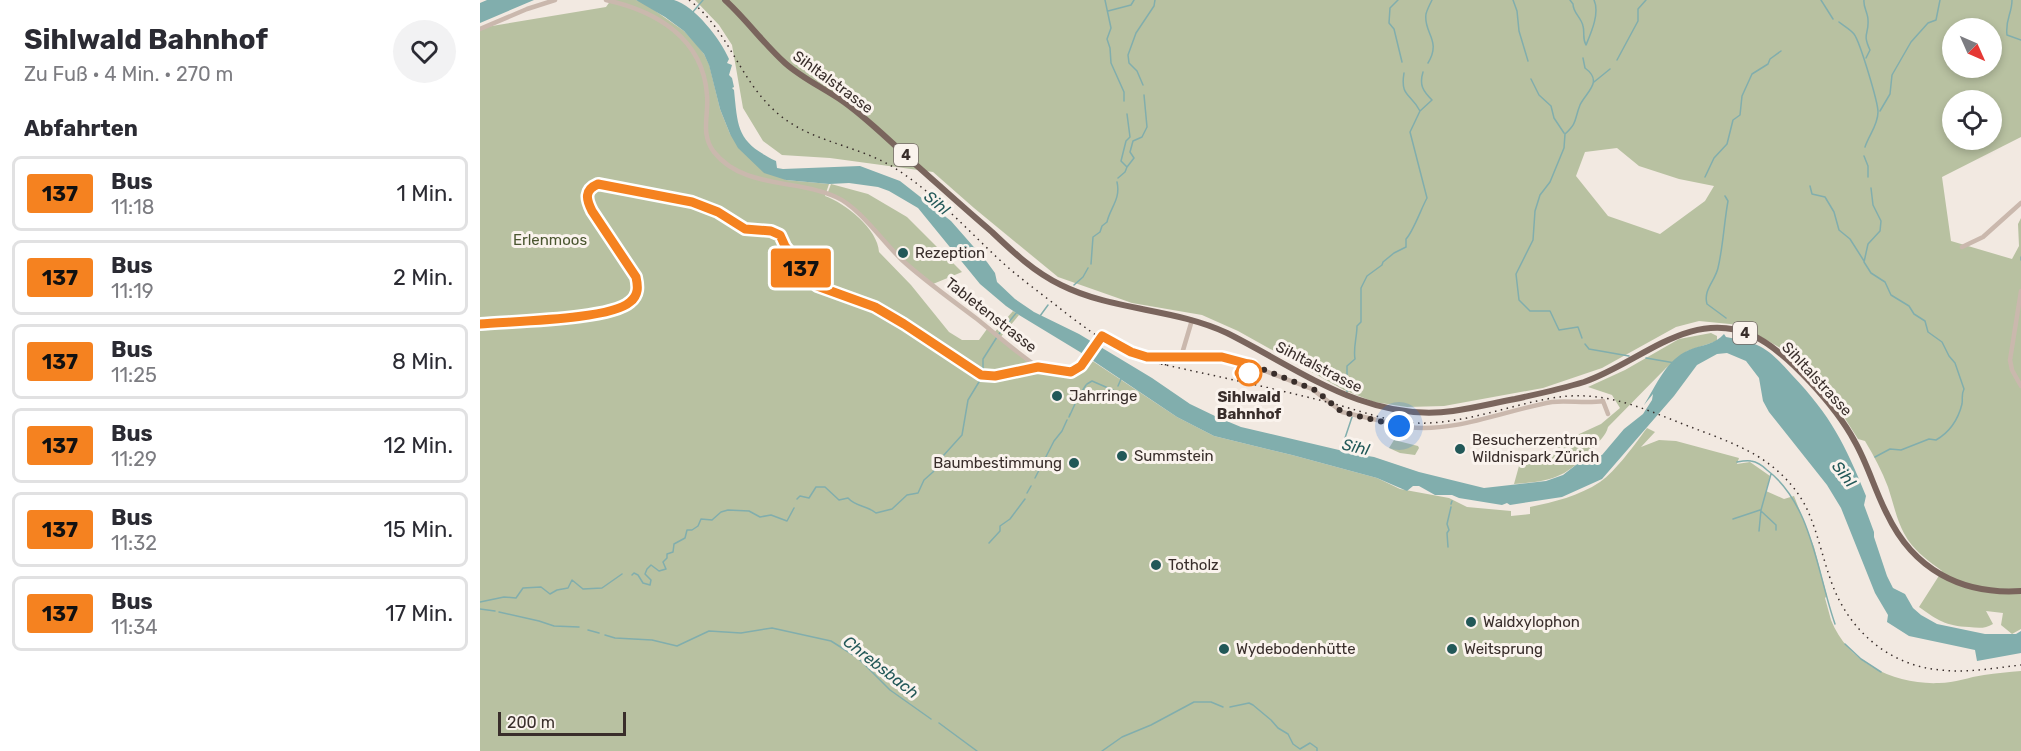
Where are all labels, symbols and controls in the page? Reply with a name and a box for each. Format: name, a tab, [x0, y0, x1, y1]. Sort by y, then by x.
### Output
north arrow	[1942, 18, 2002, 78]
map controls	[1942, 18, 2002, 150]
button: heart	[393, 20, 456, 83]
text: Sihlwald Bahnhof	[24, 23, 268, 56]
street label: Sihltalstrasse	[789, 47, 877, 117]
text: Zu Fuß · 4 Min. · 270 m	[24, 62, 233, 86]
button: locate	[1942, 90, 2002, 150]
text: Abfahrten	[24, 115, 138, 142]
road number: 4	[894, 144, 918, 166]
text: Bus	[111, 168, 153, 195]
text: 1 Min.	[397, 180, 453, 207]
text: 137	[42, 181, 78, 206]
water label: Sihl	[920, 187, 954, 220]
text: 11:18	[111, 195, 155, 219]
park label: Erlenmoos	[513, 231, 587, 249]
place label: Rezeption	[915, 244, 985, 262]
marker: Rezeption	[896, 246, 910, 260]
line badge: 137	[766, 248, 836, 288]
text: Bus	[111, 252, 153, 279]
text: 137	[783, 256, 819, 281]
text: 2 Min.	[393, 264, 453, 291]
text: 137	[42, 265, 78, 290]
street label: Tabletenstrasse	[942, 274, 1040, 356]
text: 11:19	[111, 279, 154, 303]
road number: 4	[1733, 322, 1757, 344]
text: Bus	[111, 336, 153, 363]
street label: Sihltalstrasse	[1273, 338, 1365, 396]
street label: Sihltalstrasse	[1778, 338, 1856, 420]
text: 8 Min.	[392, 348, 453, 375]
text: 137	[42, 349, 78, 374]
marker: Sihlwald Bahnhof	[1236, 360, 1262, 386]
text: 11:25	[111, 363, 157, 387]
place label: Jahrringe	[1069, 387, 1137, 405]
place label: Sihlwald Bahnhof	[1217, 388, 1281, 423]
marker: Jahrringe	[1050, 389, 1064, 403]
your location	[1384, 411, 1414, 441]
text: Bus	[111, 420, 153, 447]
place label: Besucherzentrum Wildnispark Zürich	[1472, 431, 1599, 466]
text: 12 Min.	[384, 432, 453, 459]
text: 137	[42, 433, 78, 458]
water label: Sihl	[1340, 435, 1373, 460]
marker: Besucherzentrum Wildnispark Zürich	[1453, 442, 1467, 456]
text: 11:29	[111, 447, 157, 471]
place label: Summstein	[1134, 447, 1214, 465]
marker: Summstein	[1115, 449, 1129, 463]
place label: Baumbestimmung	[933, 454, 1062, 472]
marker: Baumbestimmung	[1067, 456, 1081, 470]
water label: Sihl	[1828, 457, 1861, 492]
text: Bus	[111, 504, 153, 531]
text: 15 Min.	[383, 516, 453, 543]
text: 137	[42, 517, 78, 542]
text: 11:32	[111, 531, 157, 555]
place label: Totholz	[1168, 556, 1219, 574]
marker: Totholz	[1149, 558, 1163, 572]
text: Bus	[111, 588, 153, 615]
text: 17 Min.	[385, 600, 453, 627]
text: 137	[42, 601, 78, 626]
place label: Waldxylophon	[1483, 613, 1580, 631]
text: 11:34	[111, 615, 158, 639]
marker: Waldxylophon	[1464, 615, 1478, 629]
water label: Chrebsbach	[840, 632, 922, 702]
place label: Wydebodenhütte	[1236, 640, 1356, 658]
place label: Weitsprung	[1464, 640, 1543, 658]
marker: Wydebodenhütte	[1217, 642, 1231, 656]
marker: Weitsprung	[1445, 642, 1459, 656]
scale bar	[498, 709, 626, 736]
text: 200 m	[507, 713, 555, 732]

